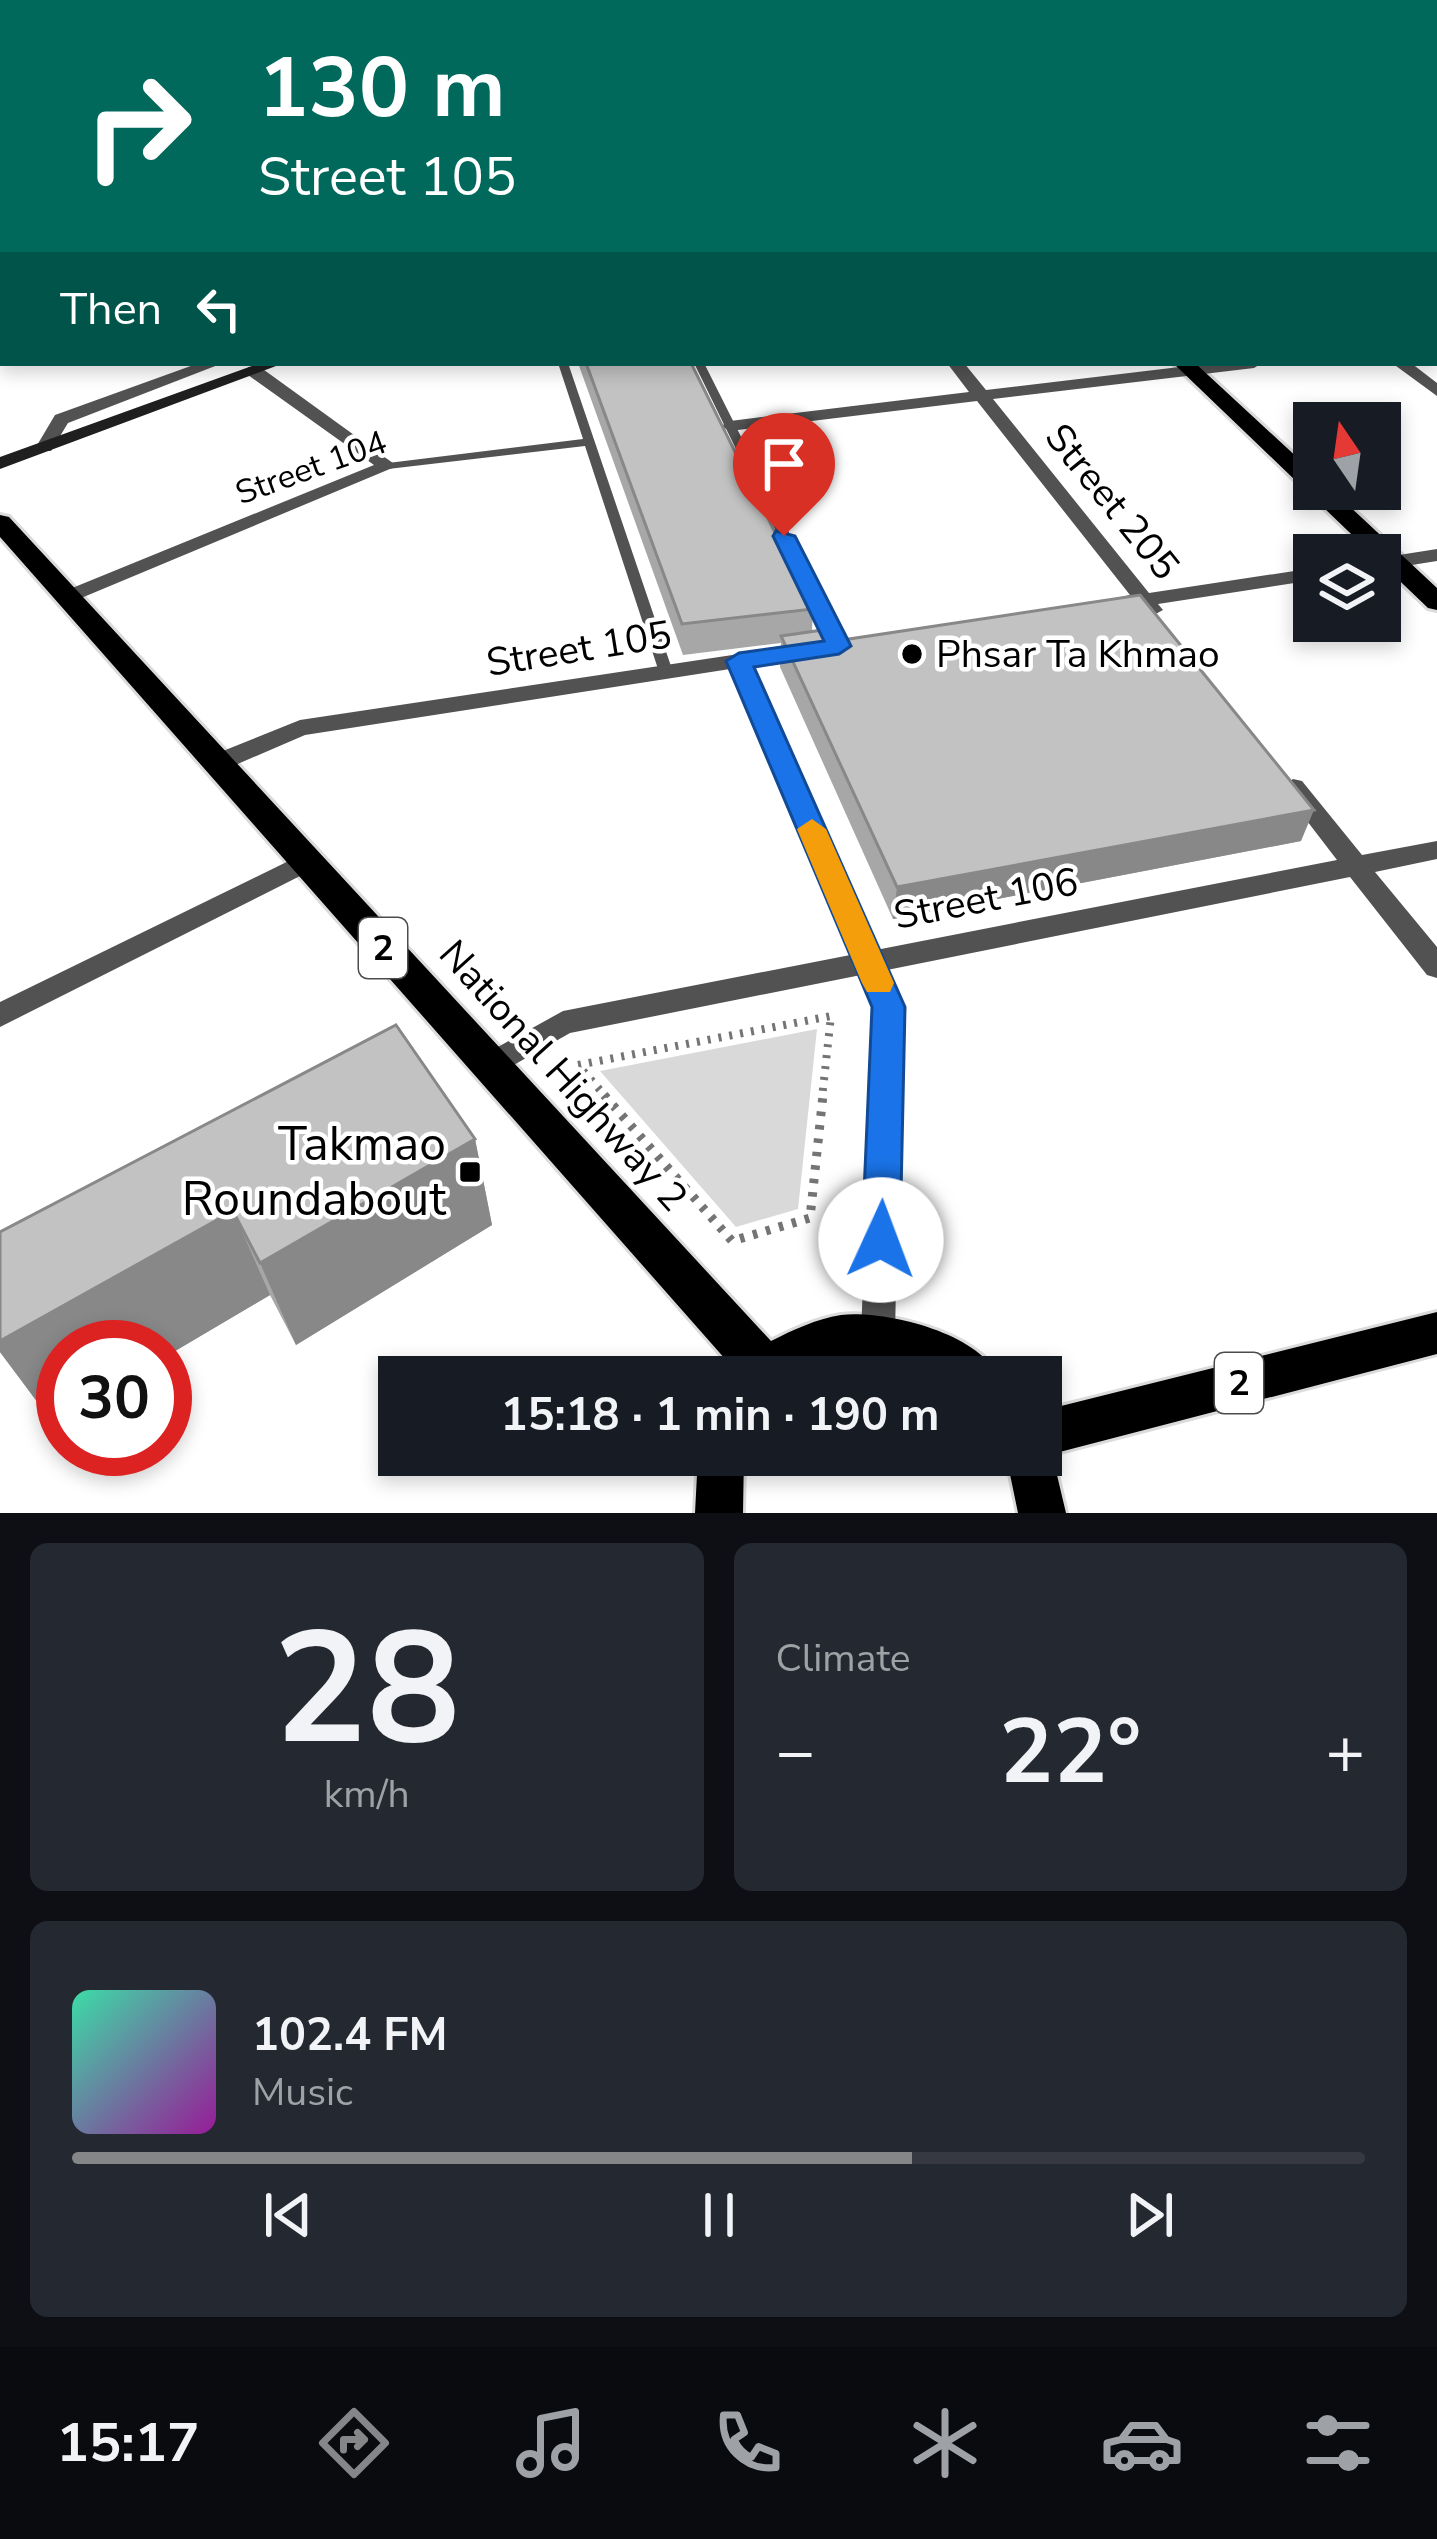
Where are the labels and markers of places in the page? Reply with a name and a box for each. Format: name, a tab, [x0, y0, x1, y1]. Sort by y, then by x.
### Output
pin	[733, 413, 835, 536]
place label: Phsar Ta Khmao	[936, 628, 1220, 681]
marker: Phsar Ta Khmao	[899, 641, 925, 667]
place label: Takmao Roundabout	[182, 1111, 447, 1232]
marker: Takmao Roundabout	[457, 1159, 483, 1185]

